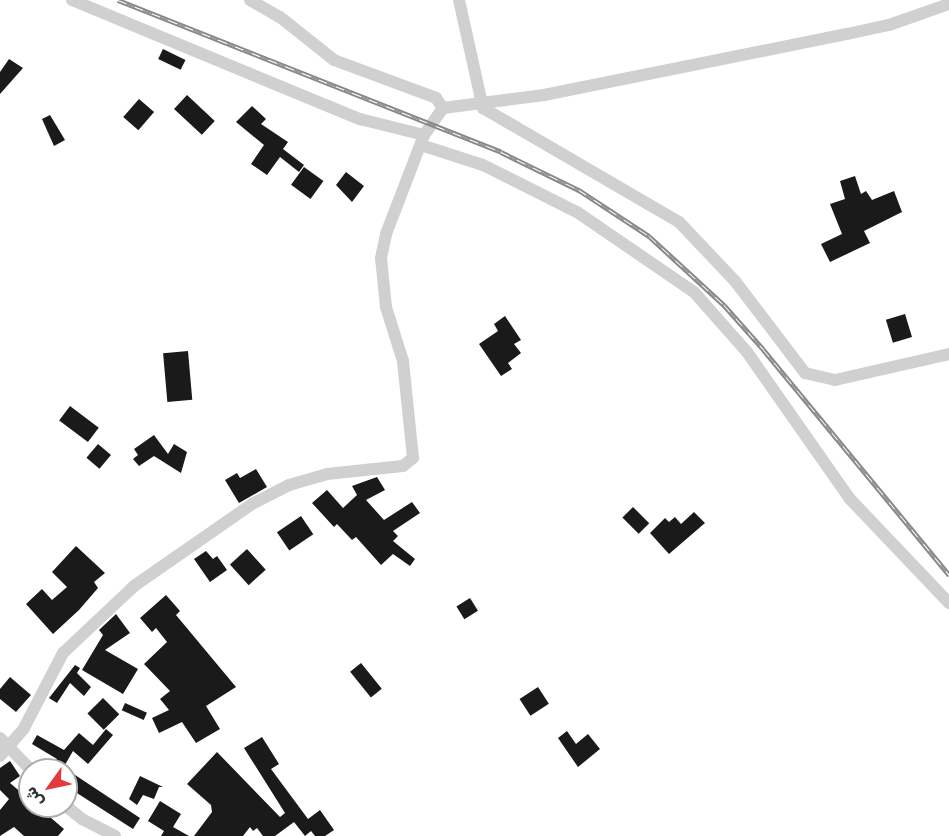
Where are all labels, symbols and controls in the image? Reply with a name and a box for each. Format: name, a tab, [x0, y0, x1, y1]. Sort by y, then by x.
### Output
north arrow	[18, 758, 78, 818]
text: ش	[21, 783, 48, 811]

